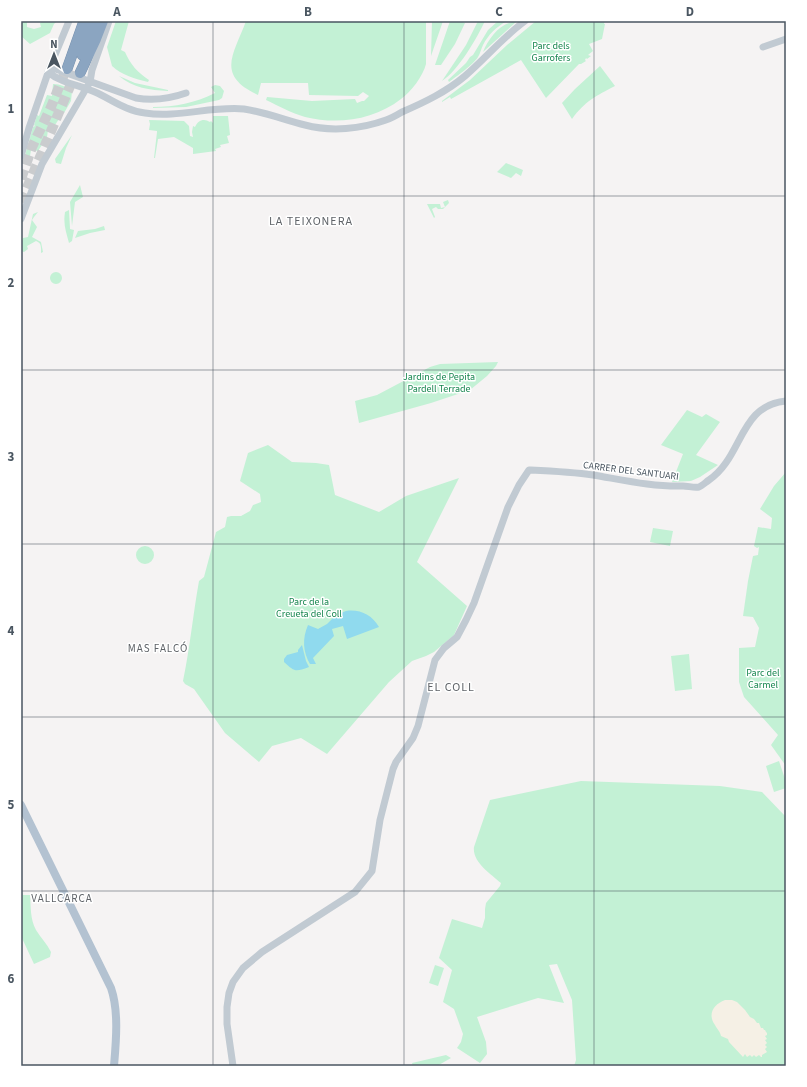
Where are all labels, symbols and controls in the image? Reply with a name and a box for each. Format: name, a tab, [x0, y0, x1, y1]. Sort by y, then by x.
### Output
text: A	[112, 3, 121, 21]
text: B	[304, 3, 312, 21]
text: C	[495, 3, 503, 21]
text: D	[686, 3, 694, 21]
north arrow	[34, 34, 74, 74]
text: N	[50, 37, 58, 52]
park label: Parc dels Garrofers	[532, 39, 570, 65]
text: 1	[8, 100, 15, 118]
district label: LA TEIXONERA	[269, 213, 353, 230]
text: 2	[8, 274, 15, 292]
park label: Jardins de Pepita Pardell Terrade	[403, 370, 475, 396]
text: 3	[8, 448, 15, 466]
street label: CARRER DEL SANTUARI	[582, 458, 680, 484]
park label: Parc de la Creueta del Coll	[276, 595, 342, 621]
text: 4	[8, 622, 15, 640]
district label: MAS FALCÓ	[128, 641, 188, 656]
park label: Parc del Carmel	[746, 666, 780, 692]
district label: EL COLL	[427, 679, 475, 696]
text: 5	[8, 796, 15, 814]
district label: VALLCARCA	[31, 891, 93, 906]
text: 6	[8, 970, 15, 988]

